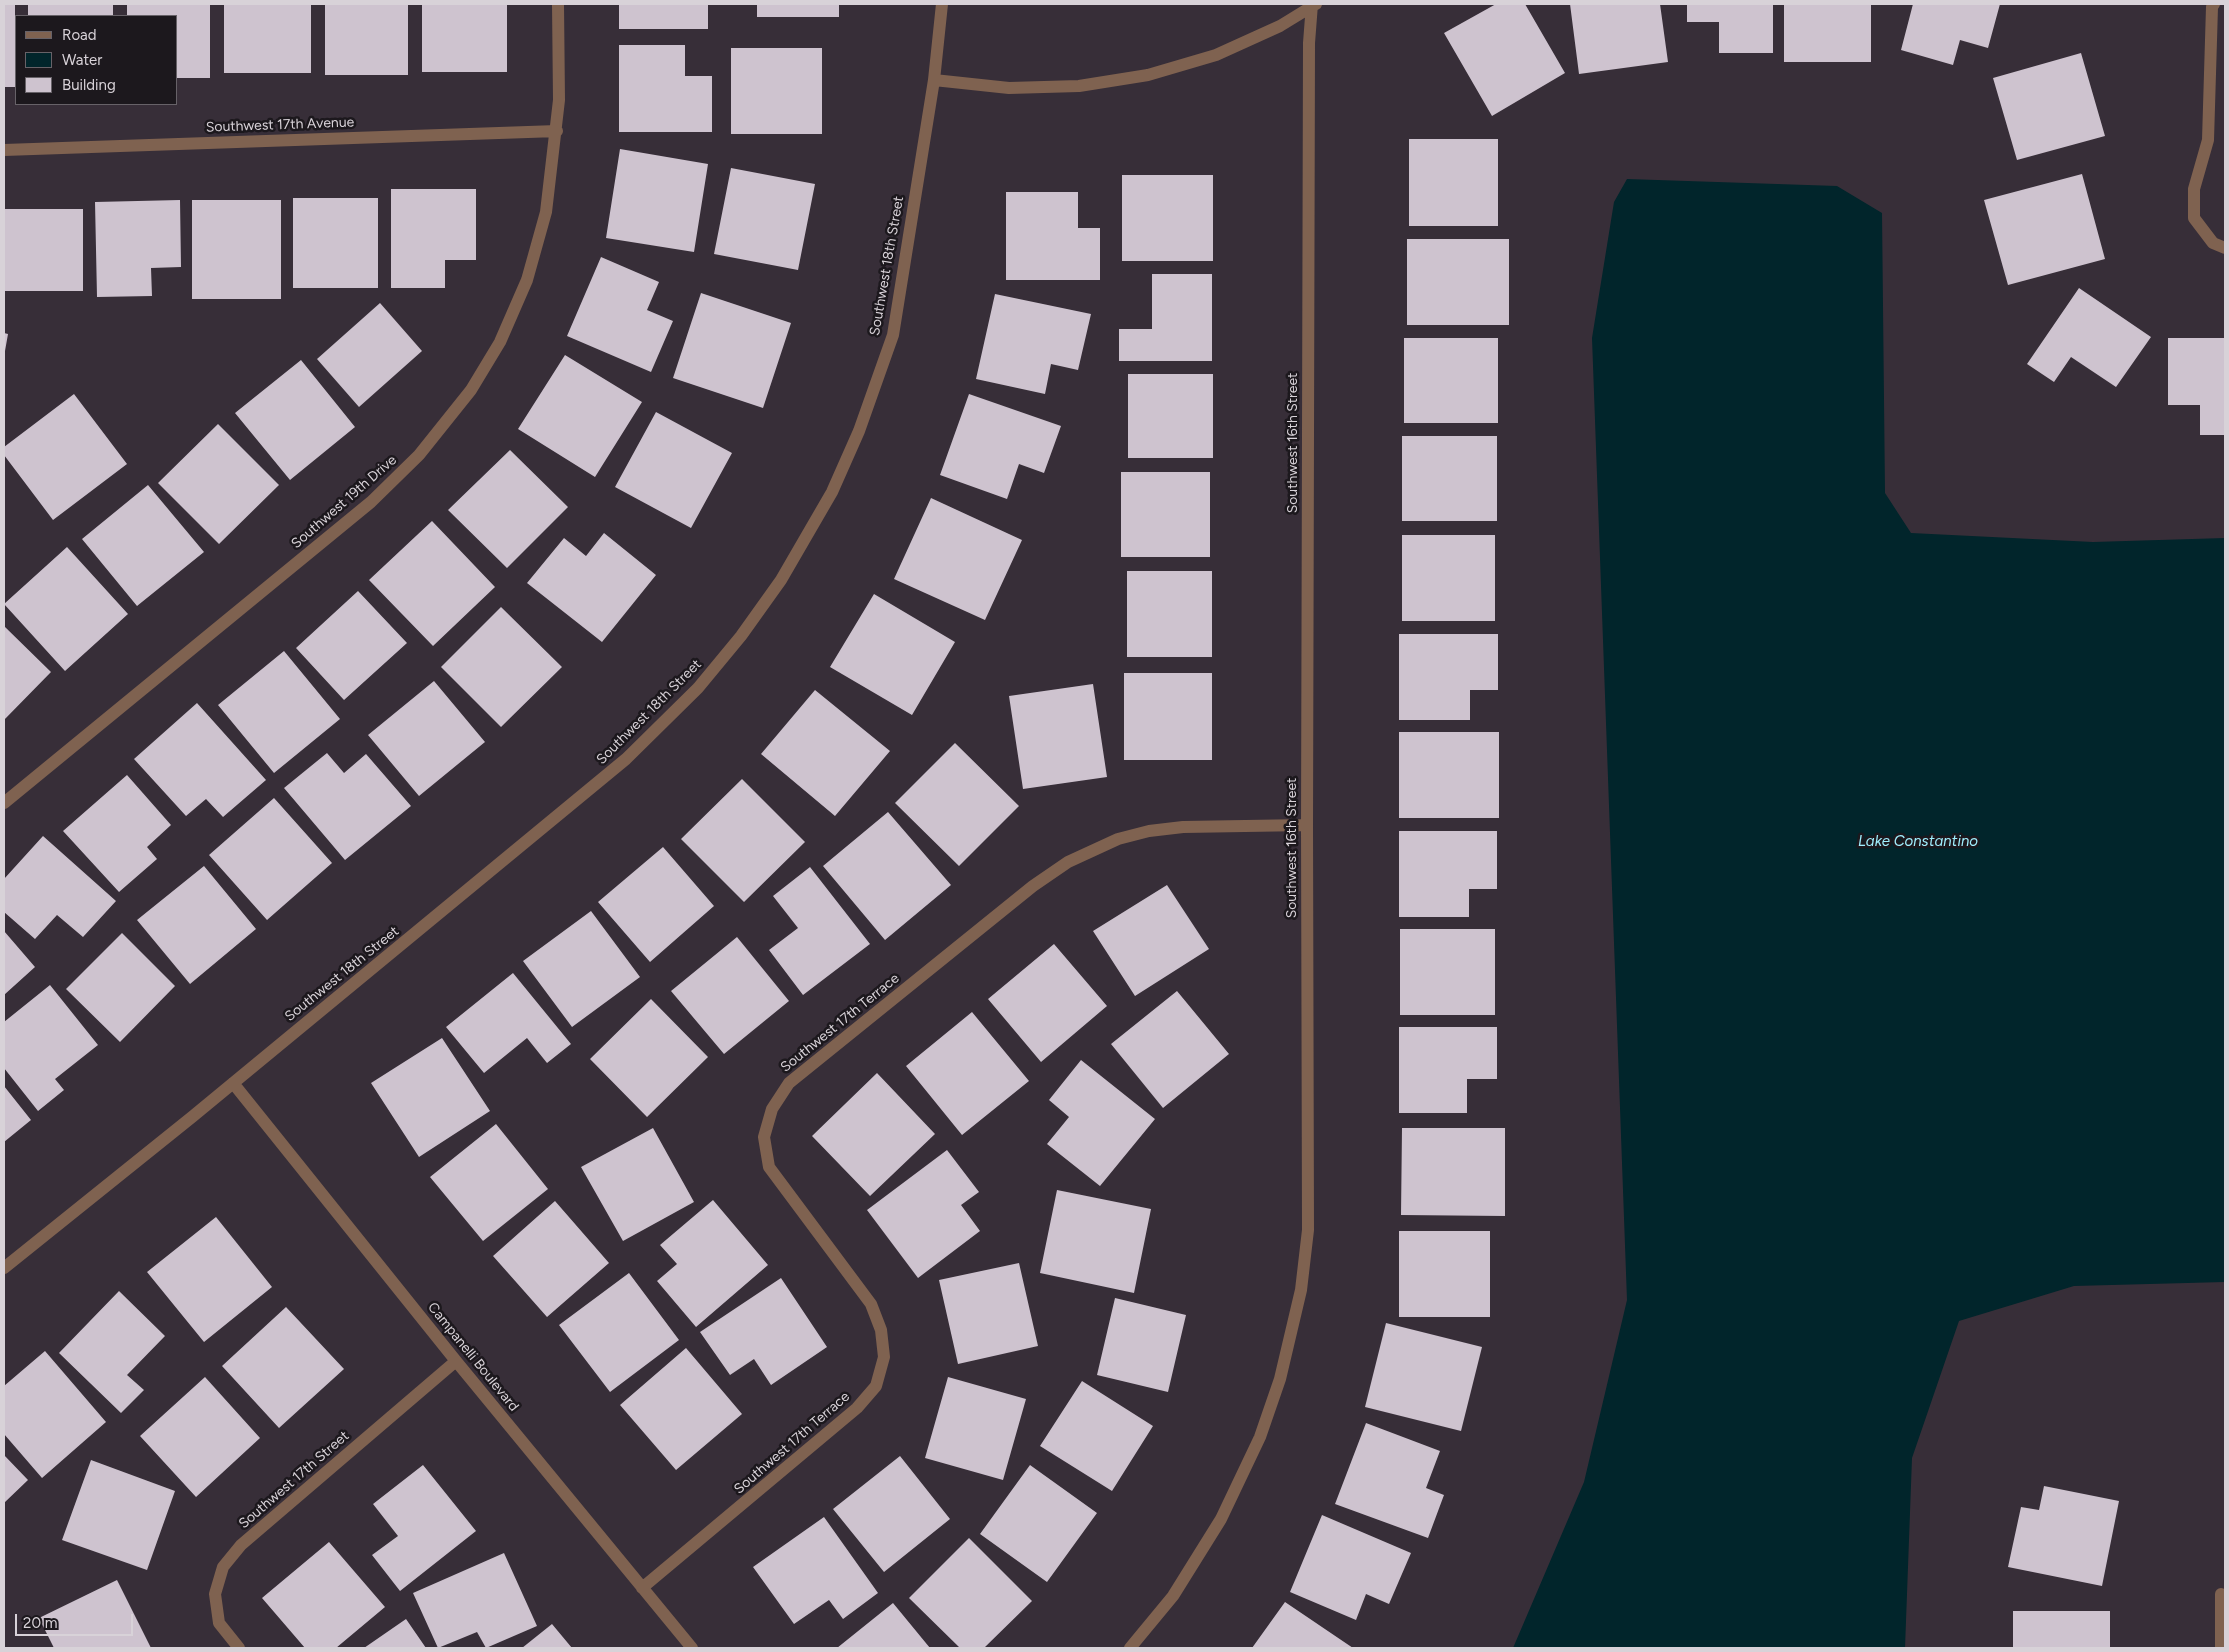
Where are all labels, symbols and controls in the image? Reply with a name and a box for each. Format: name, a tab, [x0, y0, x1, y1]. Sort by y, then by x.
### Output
legend	[15, 15, 178, 105]
text: Road	[62, 26, 97, 44]
text: Water	[62, 51, 102, 69]
text: Building	[62, 76, 116, 94]
street label: Southwest 17th Avenue	[206, 114, 354, 136]
street label: Southwest 18th Street	[866, 195, 908, 337]
street label: Southwest 16th Street	[1285, 373, 1301, 513]
street label: Southwest 19th Drive	[288, 452, 400, 552]
street label: Southwest 18th Street	[593, 656, 705, 768]
street label: Southwest 16th Street	[1284, 778, 1300, 918]
water label: Lake Constantino	[1858, 833, 1978, 851]
street label: Southwest 18th Street	[282, 923, 402, 1025]
street label: Southwest 17th Terrace	[777, 970, 903, 1076]
street label: Campanelli Boulevard	[424, 1299, 522, 1415]
street label: Southwest 17th Terrace	[731, 1388, 853, 1498]
street label: Southwest 17th Street	[236, 1428, 352, 1532]
scale bar	[18, 1604, 135, 1636]
text: 20 m	[23, 1614, 57, 1632]

